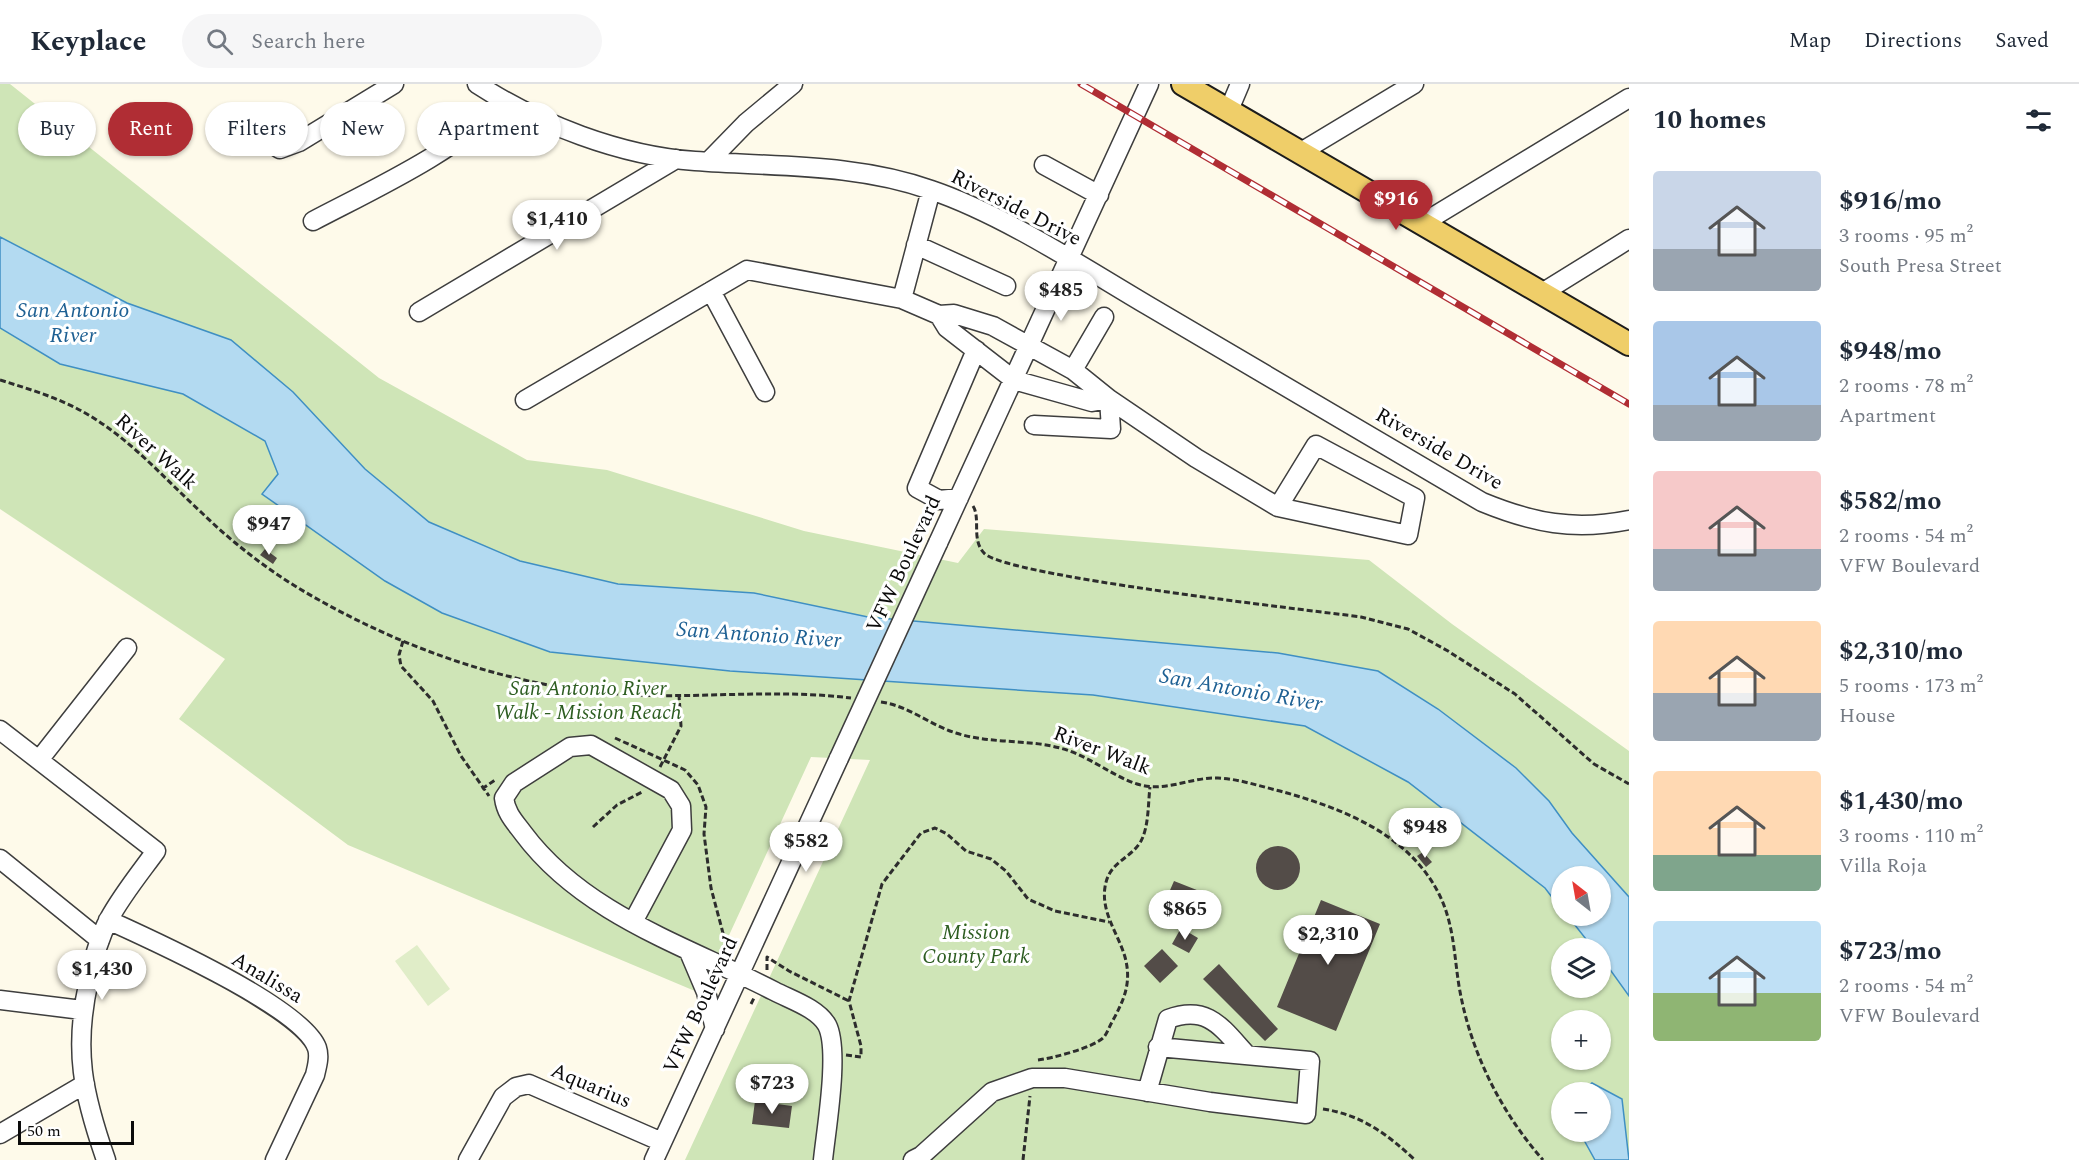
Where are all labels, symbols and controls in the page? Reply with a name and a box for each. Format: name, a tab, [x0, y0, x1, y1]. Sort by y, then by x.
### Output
search box	[182, 14, 602, 68]
text: Keyplace	[30, 20, 146, 63]
icon: search	[203, 25, 236, 58]
text: Search here	[251, 25, 365, 58]
text: Map	[1789, 25, 1831, 57]
text: Directions	[1864, 25, 1962, 57]
text: Saved	[1995, 25, 2049, 57]
text: 10 homes	[1653, 100, 1767, 140]
chip: Buy	[18, 102, 96, 156]
chip: Rent	[108, 102, 193, 156]
chip: Filters	[205, 102, 308, 156]
chip: New	[320, 102, 405, 156]
chip: Apartment	[417, 102, 561, 156]
icon: filters	[2022, 104, 2055, 137]
street label: Riverside Drive	[945, 161, 1087, 255]
pin: $916	[1360, 180, 1432, 231]
text: $916/mo	[1839, 181, 1942, 221]
text: $916	[1374, 184, 1418, 214]
icon: home	[1701, 195, 1773, 267]
pin: $1,410	[508, 200, 606, 251]
text: $1,410	[526, 204, 588, 234]
text: 3 rooms · 95 m²	[1839, 221, 1973, 251]
text: South Presa Street	[1839, 251, 2002, 281]
pin: $485	[1025, 271, 1097, 322]
text: $485	[1039, 275, 1083, 305]
water label: San Antonio River	[17, 294, 129, 352]
text: $948/mo	[1839, 331, 1942, 371]
icon: home	[1701, 345, 1773, 417]
text: 2 rooms · 78 m²	[1839, 371, 1973, 401]
street label: Riverside Drive	[1369, 399, 1509, 499]
text: Apartment	[1839, 401, 1936, 431]
street label: River Walk	[107, 406, 205, 498]
text: $582/mo	[1839, 481, 1942, 521]
street label: VFW Boulevard	[858, 490, 950, 638]
icon: home	[1701, 495, 1773, 567]
pin: $947	[233, 505, 305, 556]
text: $947	[247, 509, 291, 539]
text: 2 rooms · 54 m²	[1839, 521, 1973, 551]
text: VFW Boulevard	[1839, 551, 1980, 581]
water label: San Antonio River	[676, 613, 843, 657]
text: $2,310/mo	[1839, 631, 1963, 671]
icon: home	[1701, 645, 1773, 717]
water label: San Antonio River	[1157, 659, 1325, 721]
text: 5 rooms · 173 m²	[1839, 671, 1983, 701]
park label: San Antonio River Walk - Mission Reach	[494, 673, 682, 729]
text: House	[1839, 701, 1896, 731]
street label: River Walk	[1048, 718, 1156, 784]
text: $1,430/mo	[1839, 781, 1963, 821]
icon: home	[1701, 795, 1773, 867]
pin: $948	[1389, 808, 1461, 859]
text: $948	[1403, 812, 1447, 842]
text: 3 rooms · 110 m²	[1839, 821, 1983, 851]
pin: $582	[770, 822, 842, 873]
text: $582	[784, 826, 828, 856]
text: Villa Roja	[1839, 851, 1927, 881]
north arrow	[1551, 866, 1611, 926]
map controls	[1551, 866, 1611, 1142]
pin: $865	[1149, 890, 1221, 941]
text: $865	[1163, 894, 1207, 924]
pin: $2,310	[1279, 915, 1377, 966]
park label: Mission County Park	[922, 917, 1030, 973]
text: $2,310	[1297, 919, 1359, 949]
street label: VFW Boulevard	[655, 931, 747, 1079]
text: $723/mo	[1839, 931, 1942, 971]
button: layers	[1551, 938, 1611, 998]
street label: Analissa	[225, 944, 310, 1012]
icon: home	[1701, 945, 1773, 1017]
pin: $1,430	[53, 950, 151, 1001]
text: $1,430	[71, 954, 133, 984]
text: 2 rooms · 54 m²	[1839, 971, 1973, 1001]
text: VFW Boulevard	[1839, 1001, 1980, 1031]
button: +	[1551, 1010, 1611, 1070]
street label: Aquarius	[546, 1055, 636, 1117]
pin: $723	[736, 1064, 808, 1115]
text: $723	[750, 1068, 794, 1098]
button: −	[1551, 1082, 1611, 1142]
scale bar	[18, 1118, 134, 1146]
text: 50 m	[27, 1119, 61, 1143]

